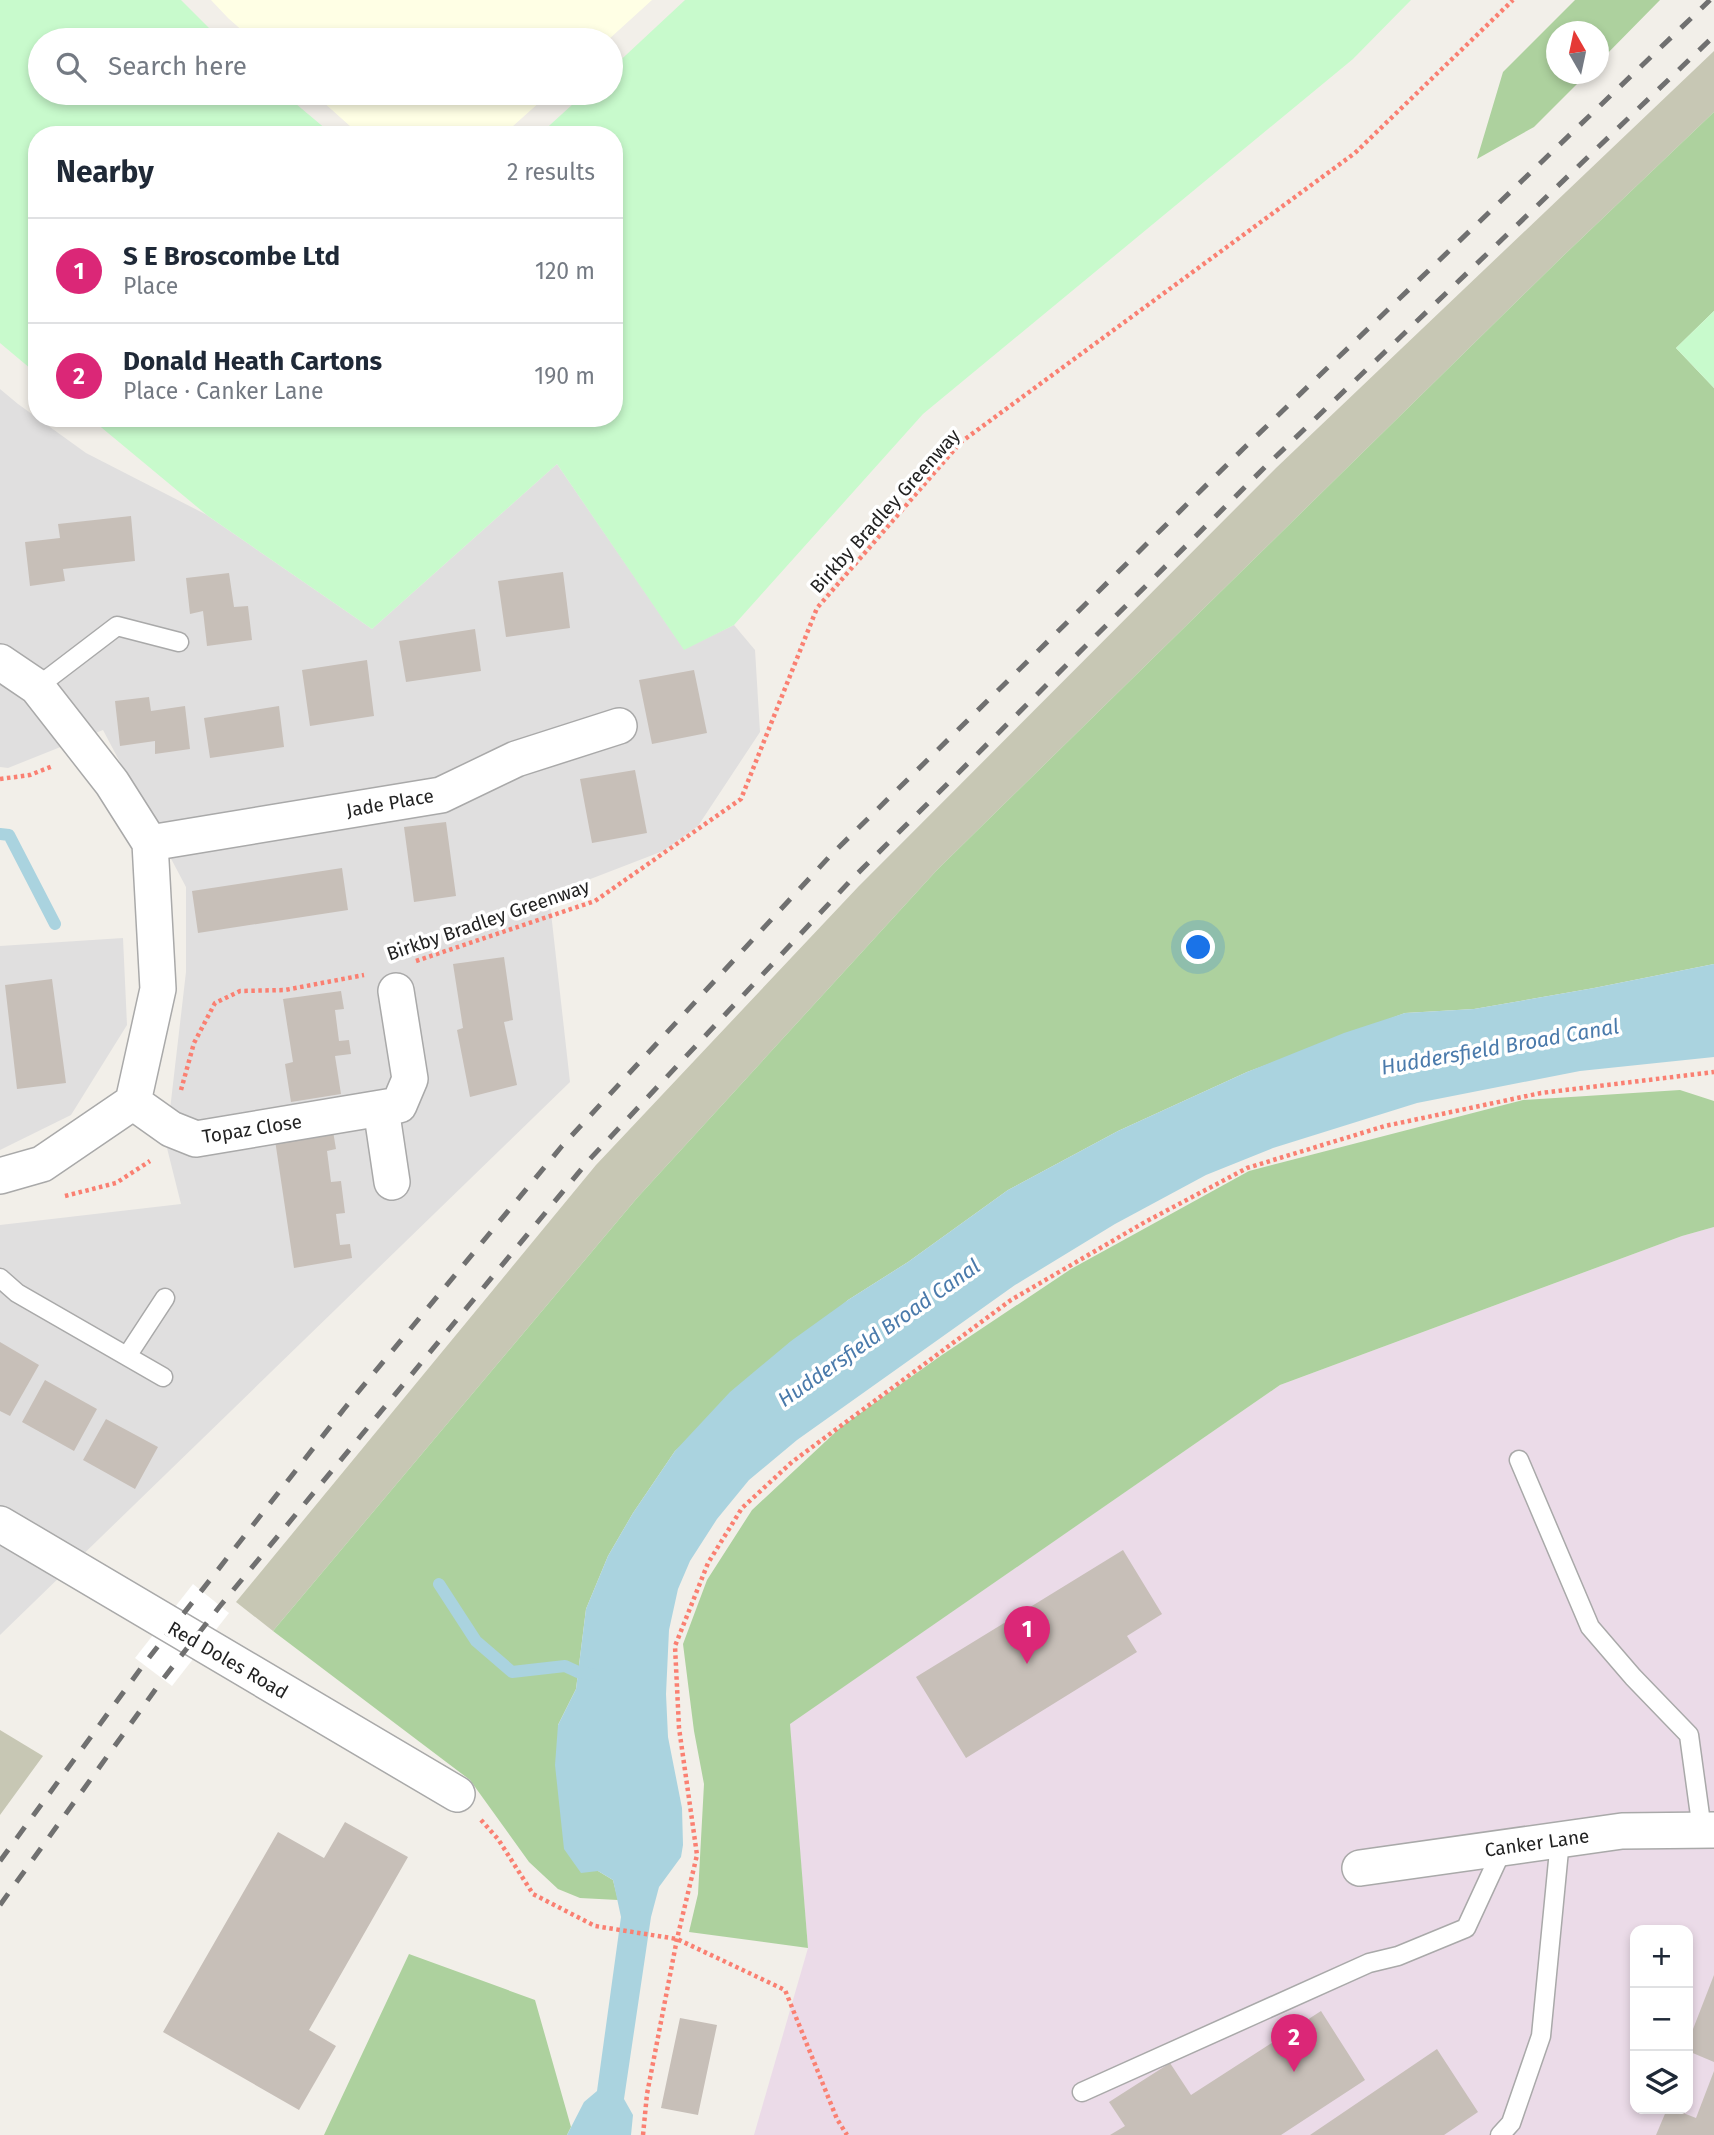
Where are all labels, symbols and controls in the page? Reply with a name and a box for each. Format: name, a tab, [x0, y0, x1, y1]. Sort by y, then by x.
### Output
north arrow	[1546, 21, 1609, 84]
search box	[28, 28, 623, 105]
icon: search	[52, 48, 90, 86]
text: Search here	[108, 51, 247, 82]
text: Nearby	[56, 154, 154, 190]
text: 2 results	[507, 158, 595, 186]
text: S E Broscombe Ltd	[123, 241, 340, 272]
text: 1	[74, 257, 84, 285]
text: 120 m	[535, 257, 595, 285]
text: Place	[123, 272, 178, 300]
text: Donald Heath Cartons	[123, 346, 382, 377]
text: 2	[73, 362, 85, 390]
text: 190 m	[534, 362, 595, 390]
text: Place · Canker Lane	[123, 377, 324, 405]
street label: Birkby Bradley Greenway	[805, 424, 965, 598]
street label: Jade Place	[344, 784, 436, 822]
street label: Birkby Bradley Greenway	[384, 874, 593, 966]
your location	[1181, 930, 1215, 964]
water label: Huddersfield Broad Canal	[1379, 1013, 1621, 1081]
street label: Topaz Close	[200, 1110, 304, 1148]
water label: Huddersfield Broad Canal	[773, 1253, 985, 1413]
pin: 1	[1004, 1606, 1050, 1664]
street label: Red Doles Road	[164, 1616, 292, 1704]
street label: Canker Lane	[1483, 1824, 1591, 1862]
map controls	[1630, 1925, 1693, 2114]
button: +	[1630, 1925, 1693, 1988]
button: −	[1630, 1988, 1693, 2051]
pin: 2	[1271, 2014, 1317, 2072]
button: layers	[1630, 2051, 1693, 2114]

